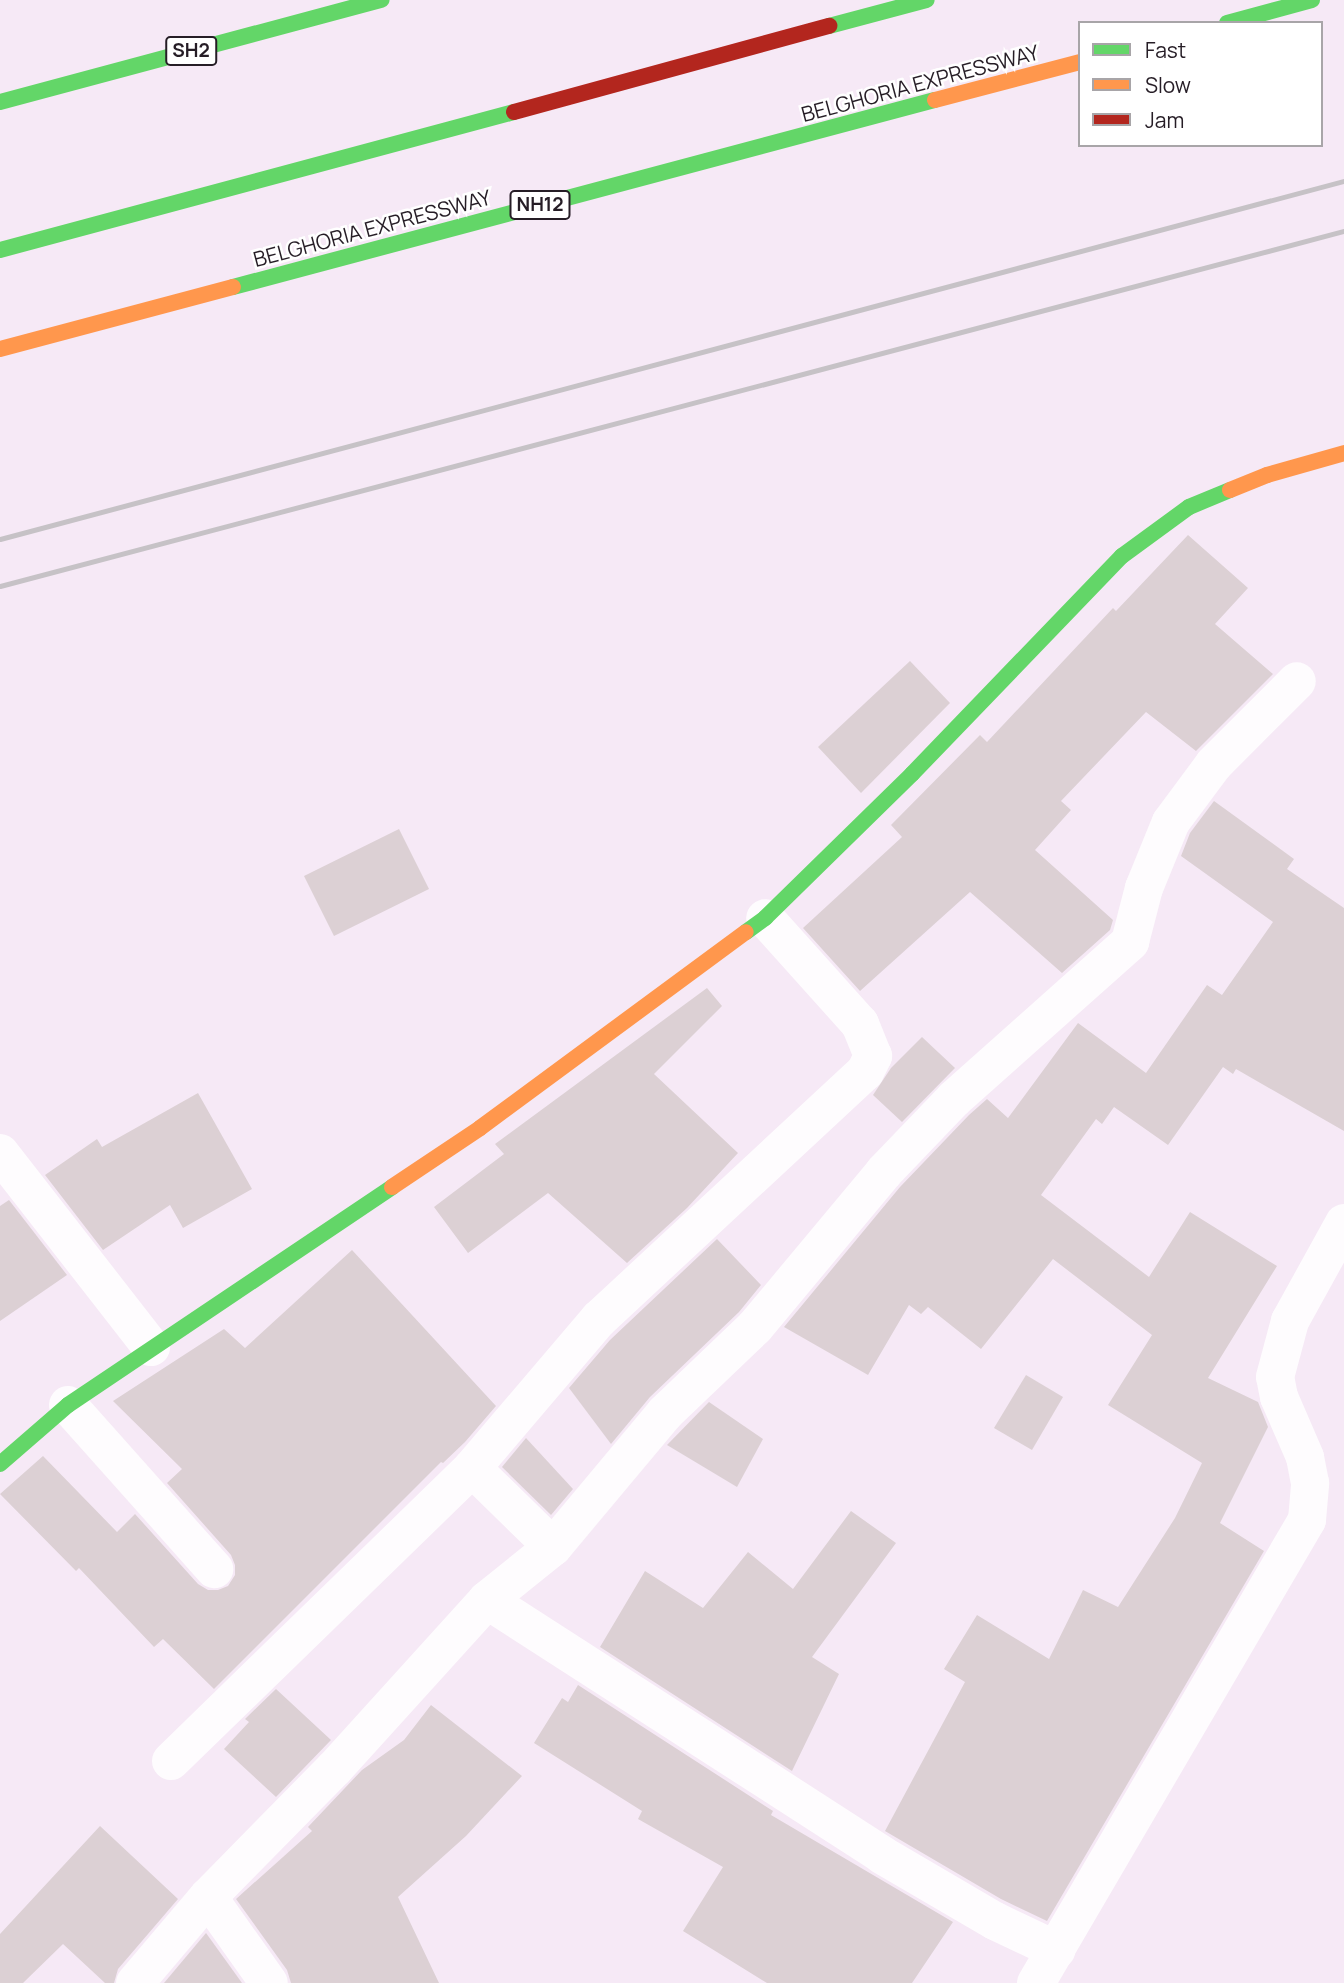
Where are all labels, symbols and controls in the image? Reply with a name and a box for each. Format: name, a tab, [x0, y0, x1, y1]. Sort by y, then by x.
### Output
legend	[1078, 21, 1323, 147]
road number: SH2	[165, 36, 217, 66]
text: Fast	[1145, 36, 1186, 64]
street label: BELGHORIA EXPRESSWAY	[798, 39, 1042, 127]
text: Slow	[1145, 71, 1191, 99]
text: Jam	[1145, 106, 1184, 134]
street label: BELGHORIA EXPRESSWAY	[250, 184, 494, 272]
road number: NH12	[508, 190, 572, 220]

